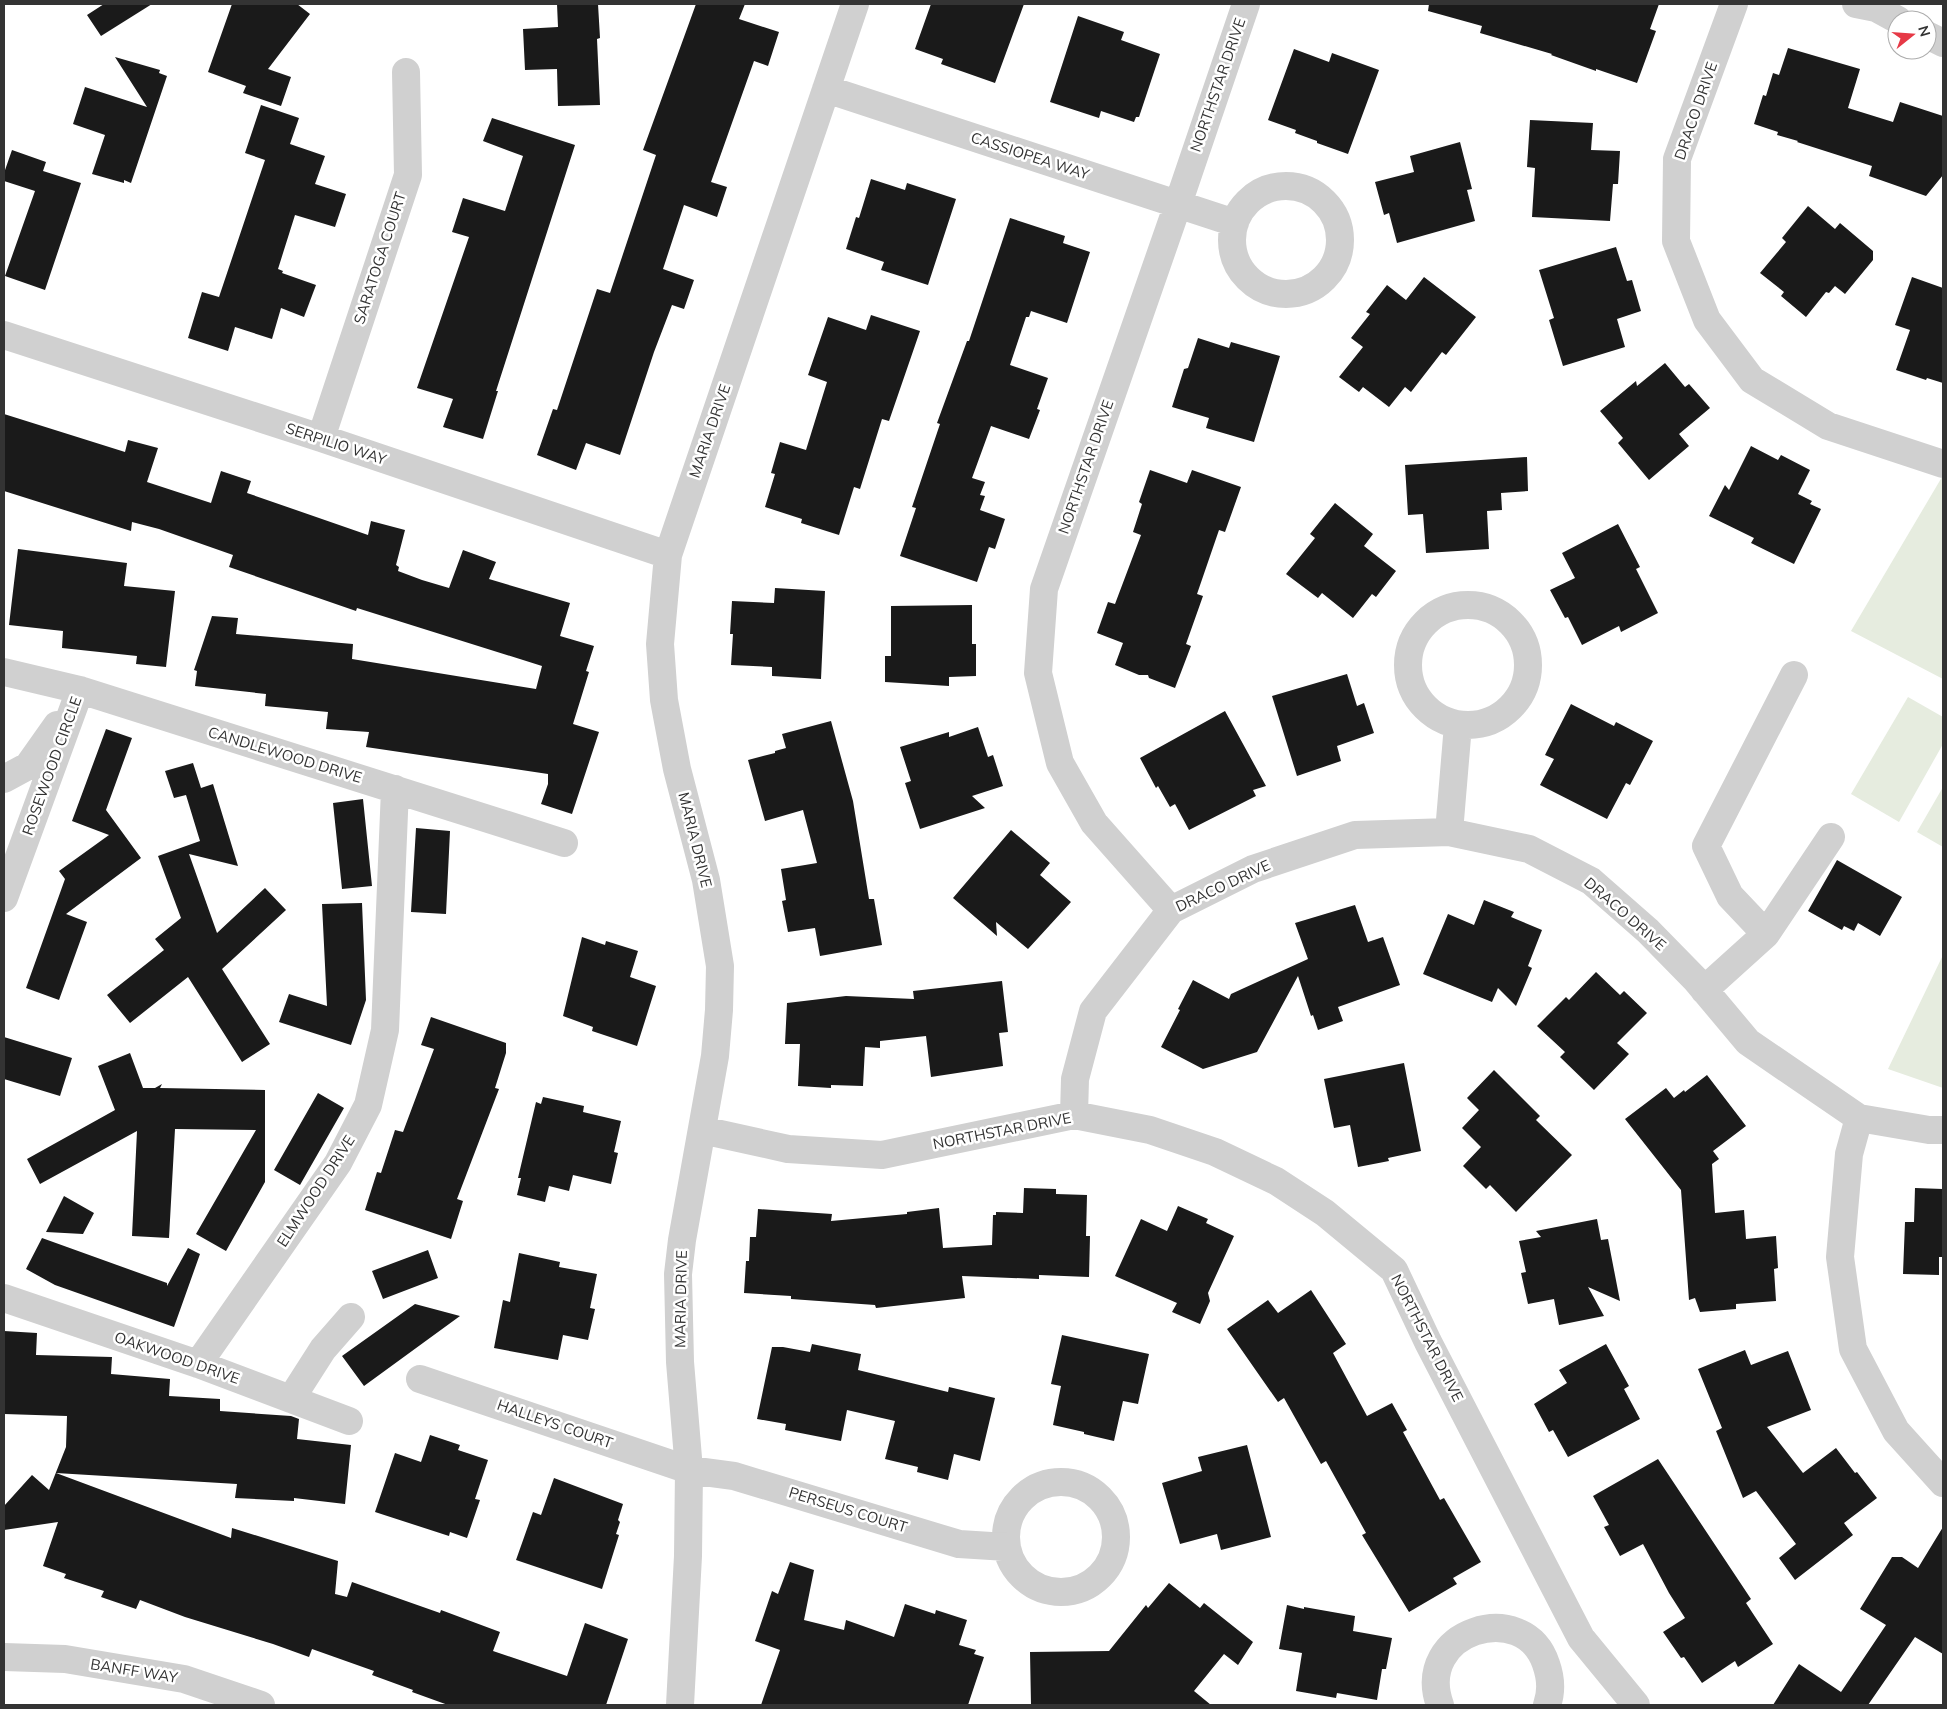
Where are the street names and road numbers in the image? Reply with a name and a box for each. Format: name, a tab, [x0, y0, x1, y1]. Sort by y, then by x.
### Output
street label: NORTHSTAR DRIVE	[1186, 15, 1249, 154]
street label: DRACO DRIVE	[1670, 59, 1721, 162]
street label: CASSIOPEA WAY	[969, 127, 1093, 184]
street label: SARATOGA COURT	[349, 189, 410, 326]
street label: MARIA DRIVE	[685, 381, 734, 480]
street label: NORTHSTAR DRIVE	[1054, 397, 1117, 536]
street label: SERPILIO WAY	[283, 418, 390, 469]
street label: ROSEWOOD CIRCLE	[18, 694, 86, 838]
street label: CANDLEWOOD DRIVE	[206, 722, 364, 787]
street label: MARIA DRIVE	[674, 790, 717, 890]
street label: DRACO DRIVE	[1172, 855, 1273, 916]
street label: DRACO DRIVE	[1580, 873, 1670, 955]
street label: NORTHSTAR DRIVE	[931, 1108, 1073, 1153]
street label: ELMWOOD DRIVE	[272, 1131, 359, 1250]
street label: MARIA DRIVE	[670, 1250, 691, 1348]
street label: NORTHSTAR DRIVE	[1387, 1271, 1468, 1405]
street label: OAKWOOD DRIVE	[112, 1327, 242, 1388]
street label: HALLEYS COURT	[495, 1395, 616, 1452]
street label: PERSEUS COURT	[787, 1482, 910, 1537]
street label: BANFF WAY	[89, 1654, 180, 1687]

